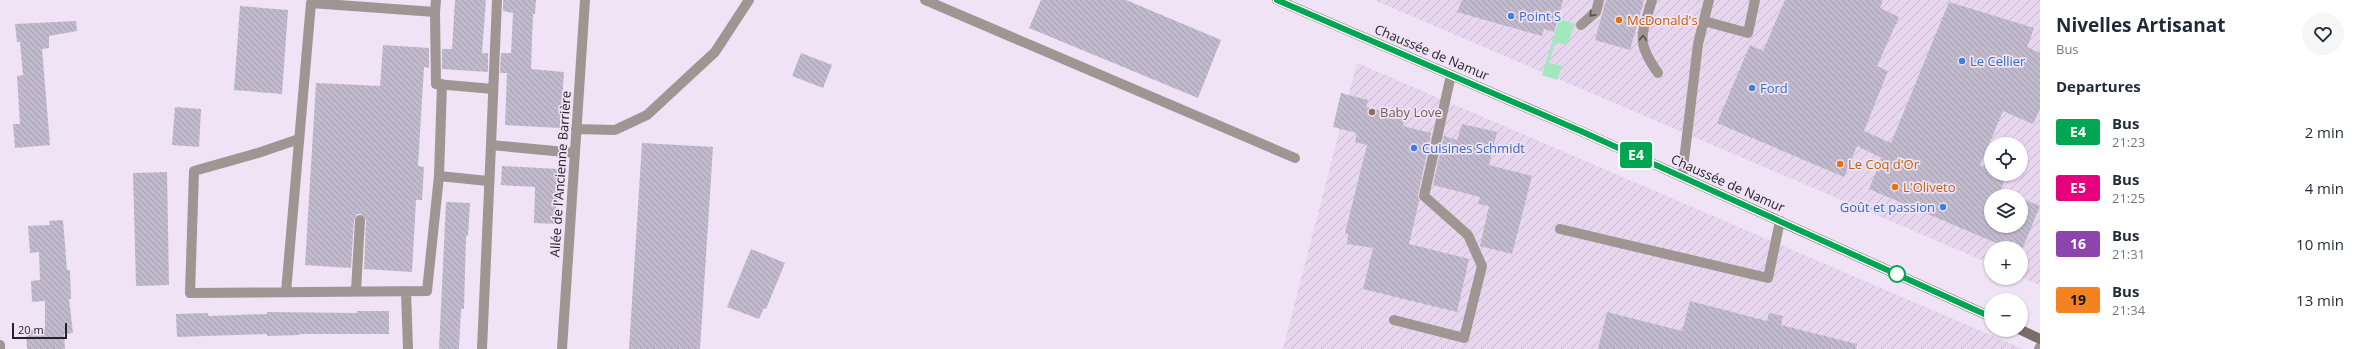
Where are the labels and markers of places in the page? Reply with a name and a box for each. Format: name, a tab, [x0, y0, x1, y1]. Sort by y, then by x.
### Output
place label: Point S	[1519, 7, 1561, 25]
marker: Point S	[1506, 11, 1516, 21]
place label: McDonald's	[1627, 11, 1698, 29]
marker: McDonald's	[1614, 15, 1624, 25]
place label: Le Cellier	[1970, 52, 2026, 70]
marker: Le Cellier	[1957, 56, 1967, 66]
place label: Ford	[1760, 79, 1788, 97]
marker: Ford	[1747, 83, 1757, 93]
place label: Baby Love	[1380, 103, 1442, 121]
marker: Baby Love	[1367, 107, 1377, 117]
place label: Cuisines Schmidt	[1422, 139, 1525, 157]
marker: Cuisines Schmidt	[1409, 143, 1419, 153]
place label: Le Coq d'Or	[1848, 155, 1920, 173]
marker: Le Coq d'Or	[1835, 159, 1845, 169]
place label: L'Oliveto	[1903, 178, 1956, 196]
marker: L'Oliveto	[1890, 182, 1900, 192]
place label: Goût et passion	[1840, 198, 1935, 216]
marker: Goût et passion	[1938, 202, 1948, 212]
unlabelled marker	[1888, 265, 1906, 283]

